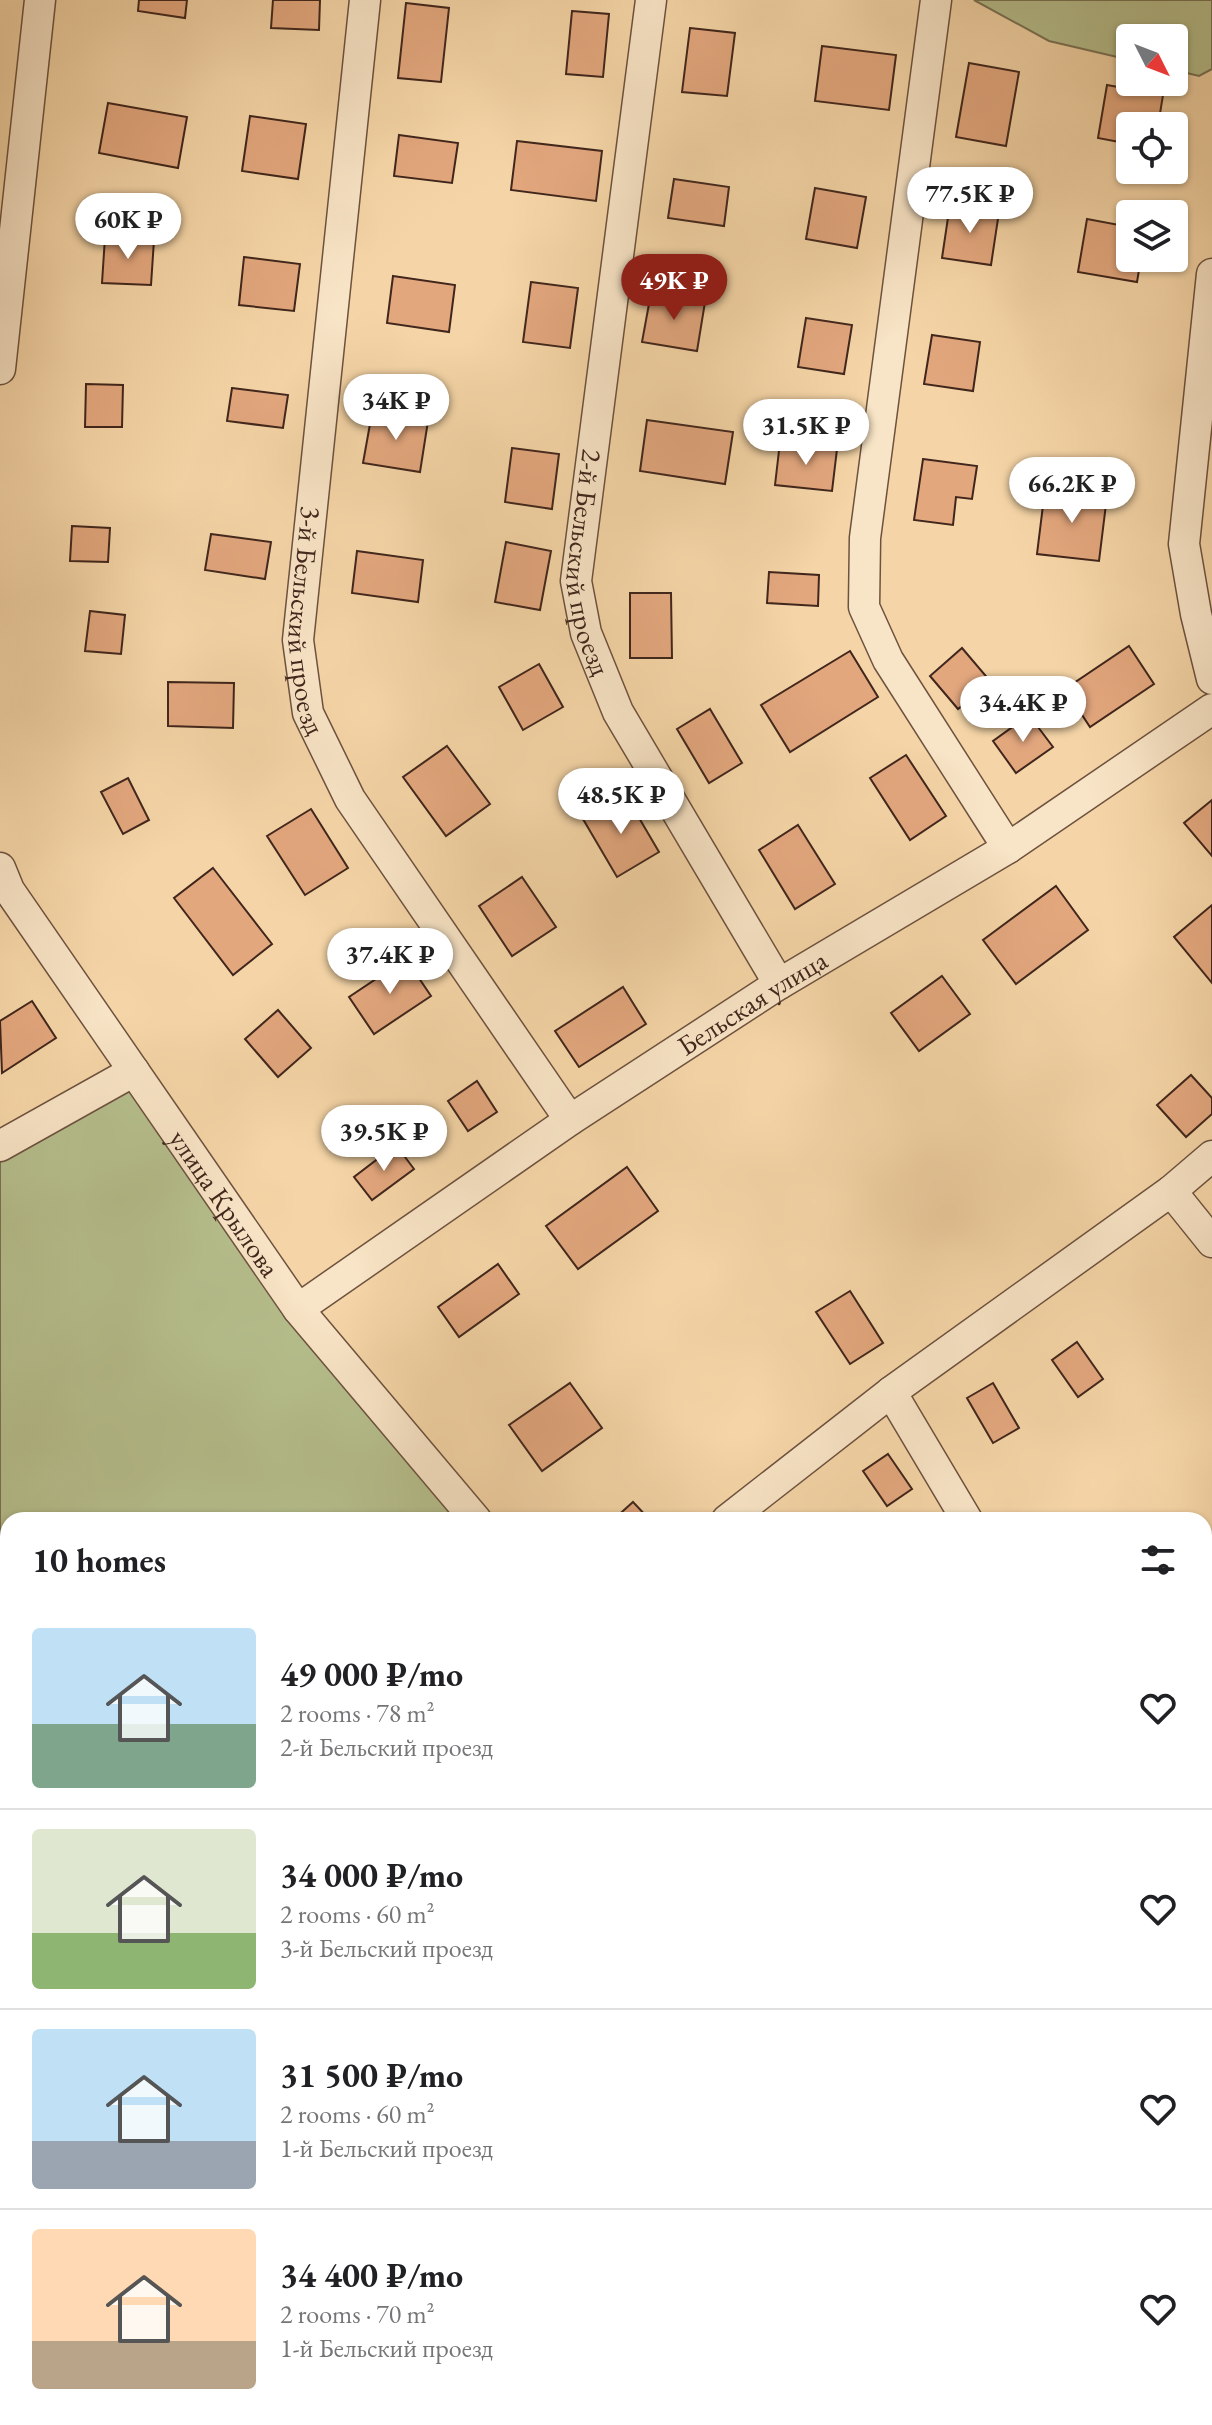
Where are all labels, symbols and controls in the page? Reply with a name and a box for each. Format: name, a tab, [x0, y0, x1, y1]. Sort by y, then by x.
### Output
north arrow	[1116, 24, 1188, 96]
map controls	[1116, 24, 1188, 272]
button: locate	[1116, 112, 1188, 184]
pin: 77.5K ₽	[896, 167, 1044, 235]
text: 77.5K ₽	[925, 176, 1015, 210]
pin: 60K ₽	[72, 193, 184, 261]
button: layers	[1116, 200, 1188, 272]
text: 60K ₽	[93, 202, 163, 236]
pin: 49K ₽	[618, 254, 730, 322]
text: 49K ₽	[639, 263, 709, 297]
pin: 34K ₽	[340, 374, 452, 442]
text: 34K ₽	[361, 383, 431, 417]
pin: 31.5K ₽	[732, 399, 880, 467]
text: 31.5K ₽	[761, 408, 851, 442]
street label: 2-й Бельский проезд	[558, 447, 619, 681]
pin: 66.2K ₽	[998, 457, 1146, 525]
text: 66.2K ₽	[1027, 466, 1117, 500]
street label: 3-й Бельский проезд	[280, 504, 334, 741]
pin: 34.4K ₽	[949, 676, 1097, 744]
text: 34.4K ₽	[978, 685, 1068, 719]
pin: 48.5K ₽	[547, 768, 695, 836]
text: 48.5K ₽	[576, 777, 666, 811]
pin: 37.4K ₽	[316, 928, 464, 996]
text: 37.4K ₽	[345, 937, 435, 971]
street label: Бельская улица	[670, 941, 834, 1063]
pin: 39.5K ₽	[310, 1105, 458, 1173]
text: 39.5K ₽	[339, 1114, 429, 1148]
street label: улица Крылова	[161, 1122, 289, 1285]
text: 10 homes	[32, 1538, 166, 1582]
icon: filters	[1136, 1538, 1180, 1582]
text: 49 000 ₽/mo	[280, 1652, 463, 1696]
icon: home	[96, 1660, 192, 1756]
icon: heart	[1136, 1686, 1180, 1730]
text: 2 rooms · 78 m²	[280, 1696, 435, 1730]
text: 2-й Бельский проезд	[280, 1730, 493, 1764]
text: 34 000 ₽/mo	[280, 1853, 463, 1897]
icon: home	[96, 1861, 192, 1957]
icon: heart	[1136, 1887, 1180, 1931]
text: 2 rooms · 60 m²	[280, 1897, 435, 1931]
text: 3-й Бельский проезд	[280, 1931, 493, 1965]
text: 31 500 ₽/mo	[280, 2053, 463, 2097]
icon: home	[96, 2061, 192, 2157]
icon: heart	[1136, 2087, 1180, 2131]
text: 2 rooms · 60 m²	[280, 2097, 435, 2131]
text: 1-й Бельский проезд	[280, 2131, 493, 2165]
text: 34 400 ₽/mo	[280, 2253, 463, 2297]
icon: home	[96, 2261, 192, 2357]
icon: heart	[1136, 2287, 1180, 2331]
text: 2 rooms · 70 m²	[280, 2297, 435, 2331]
text: 1-й Бельский проезд	[280, 2331, 493, 2365]

